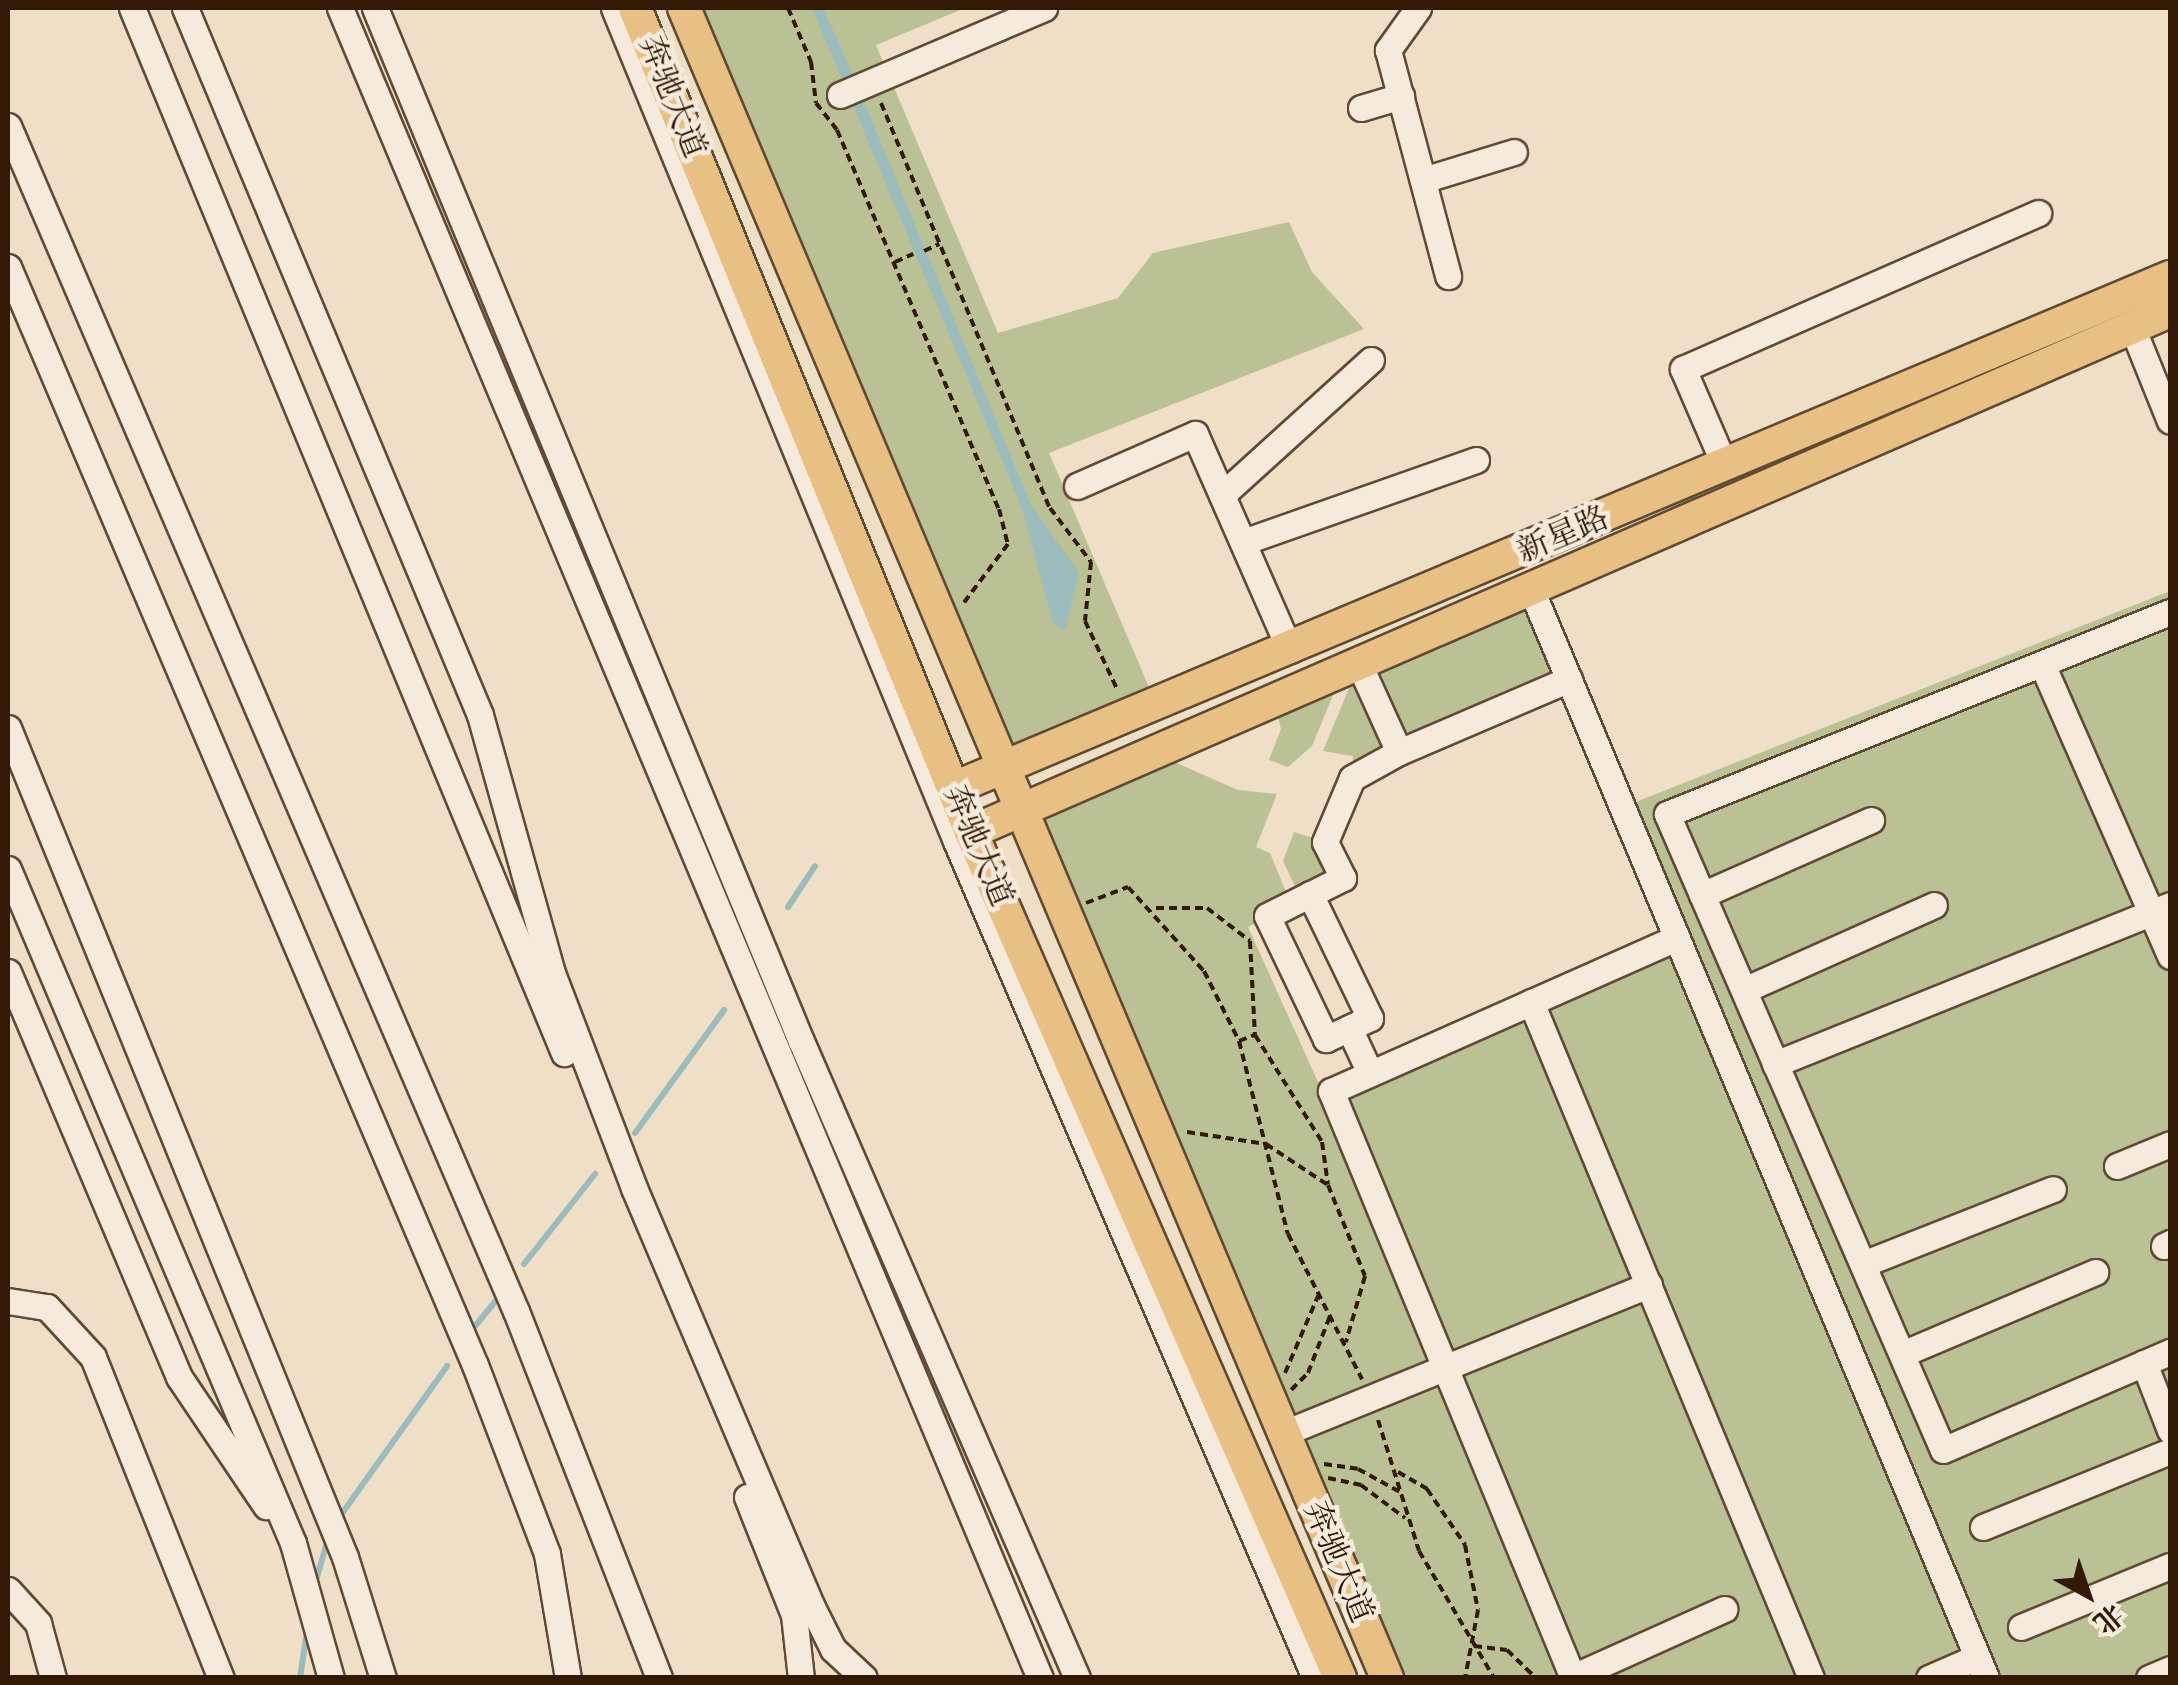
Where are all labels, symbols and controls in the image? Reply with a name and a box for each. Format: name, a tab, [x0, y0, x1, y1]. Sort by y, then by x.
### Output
street label: 奔驰大道	[630, 30, 714, 164]
street label: 新星路	[1511, 499, 1615, 571]
street label: 奔驰大道	[935, 780, 1021, 912]
street label: 奔驰大道	[1295, 1496, 1381, 1628]
north arrow	[2038, 1545, 2138, 1645]
text: 北	[2086, 1596, 2130, 1641]

